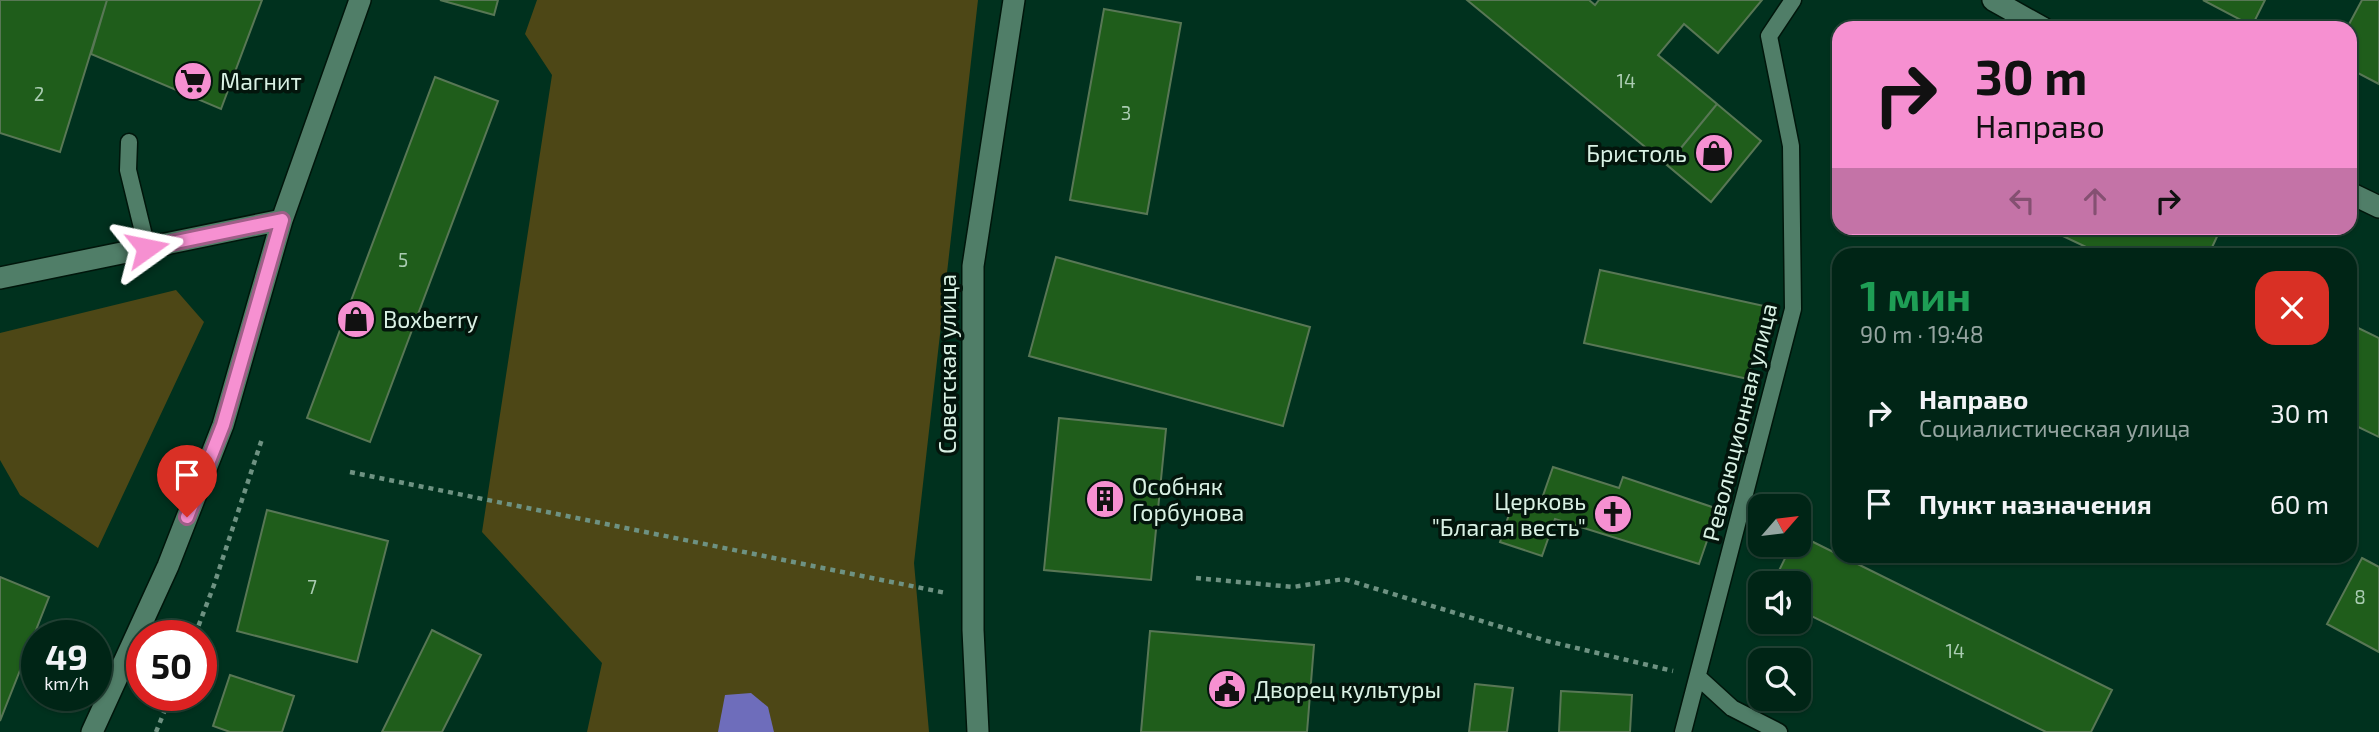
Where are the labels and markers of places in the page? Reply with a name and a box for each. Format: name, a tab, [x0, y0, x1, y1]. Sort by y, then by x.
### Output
supermarket icon: Магнит	[172, 60, 214, 102]
place label: Магнит	[220, 67, 302, 95]
shop icon: Бристоль	[1693, 132, 1735, 174]
place label: Бристоль	[1586, 139, 1687, 167]
shop icon: Boxberry	[335, 298, 377, 340]
place label: Boxberry	[383, 305, 478, 333]
pin	[157, 445, 217, 517]
place label: Особняк Горбунова	[1132, 472, 1244, 527]
building icon: Особняк Горбунова	[1084, 478, 1126, 520]
place label: Церковь "Благая весть"	[1432, 487, 1586, 541]
church icon: Церковь "Благая весть"	[1592, 493, 1634, 535]
public building icon: Дворец культуры	[1206, 668, 1248, 710]
place label: Дворец культуры	[1254, 675, 1441, 704]

